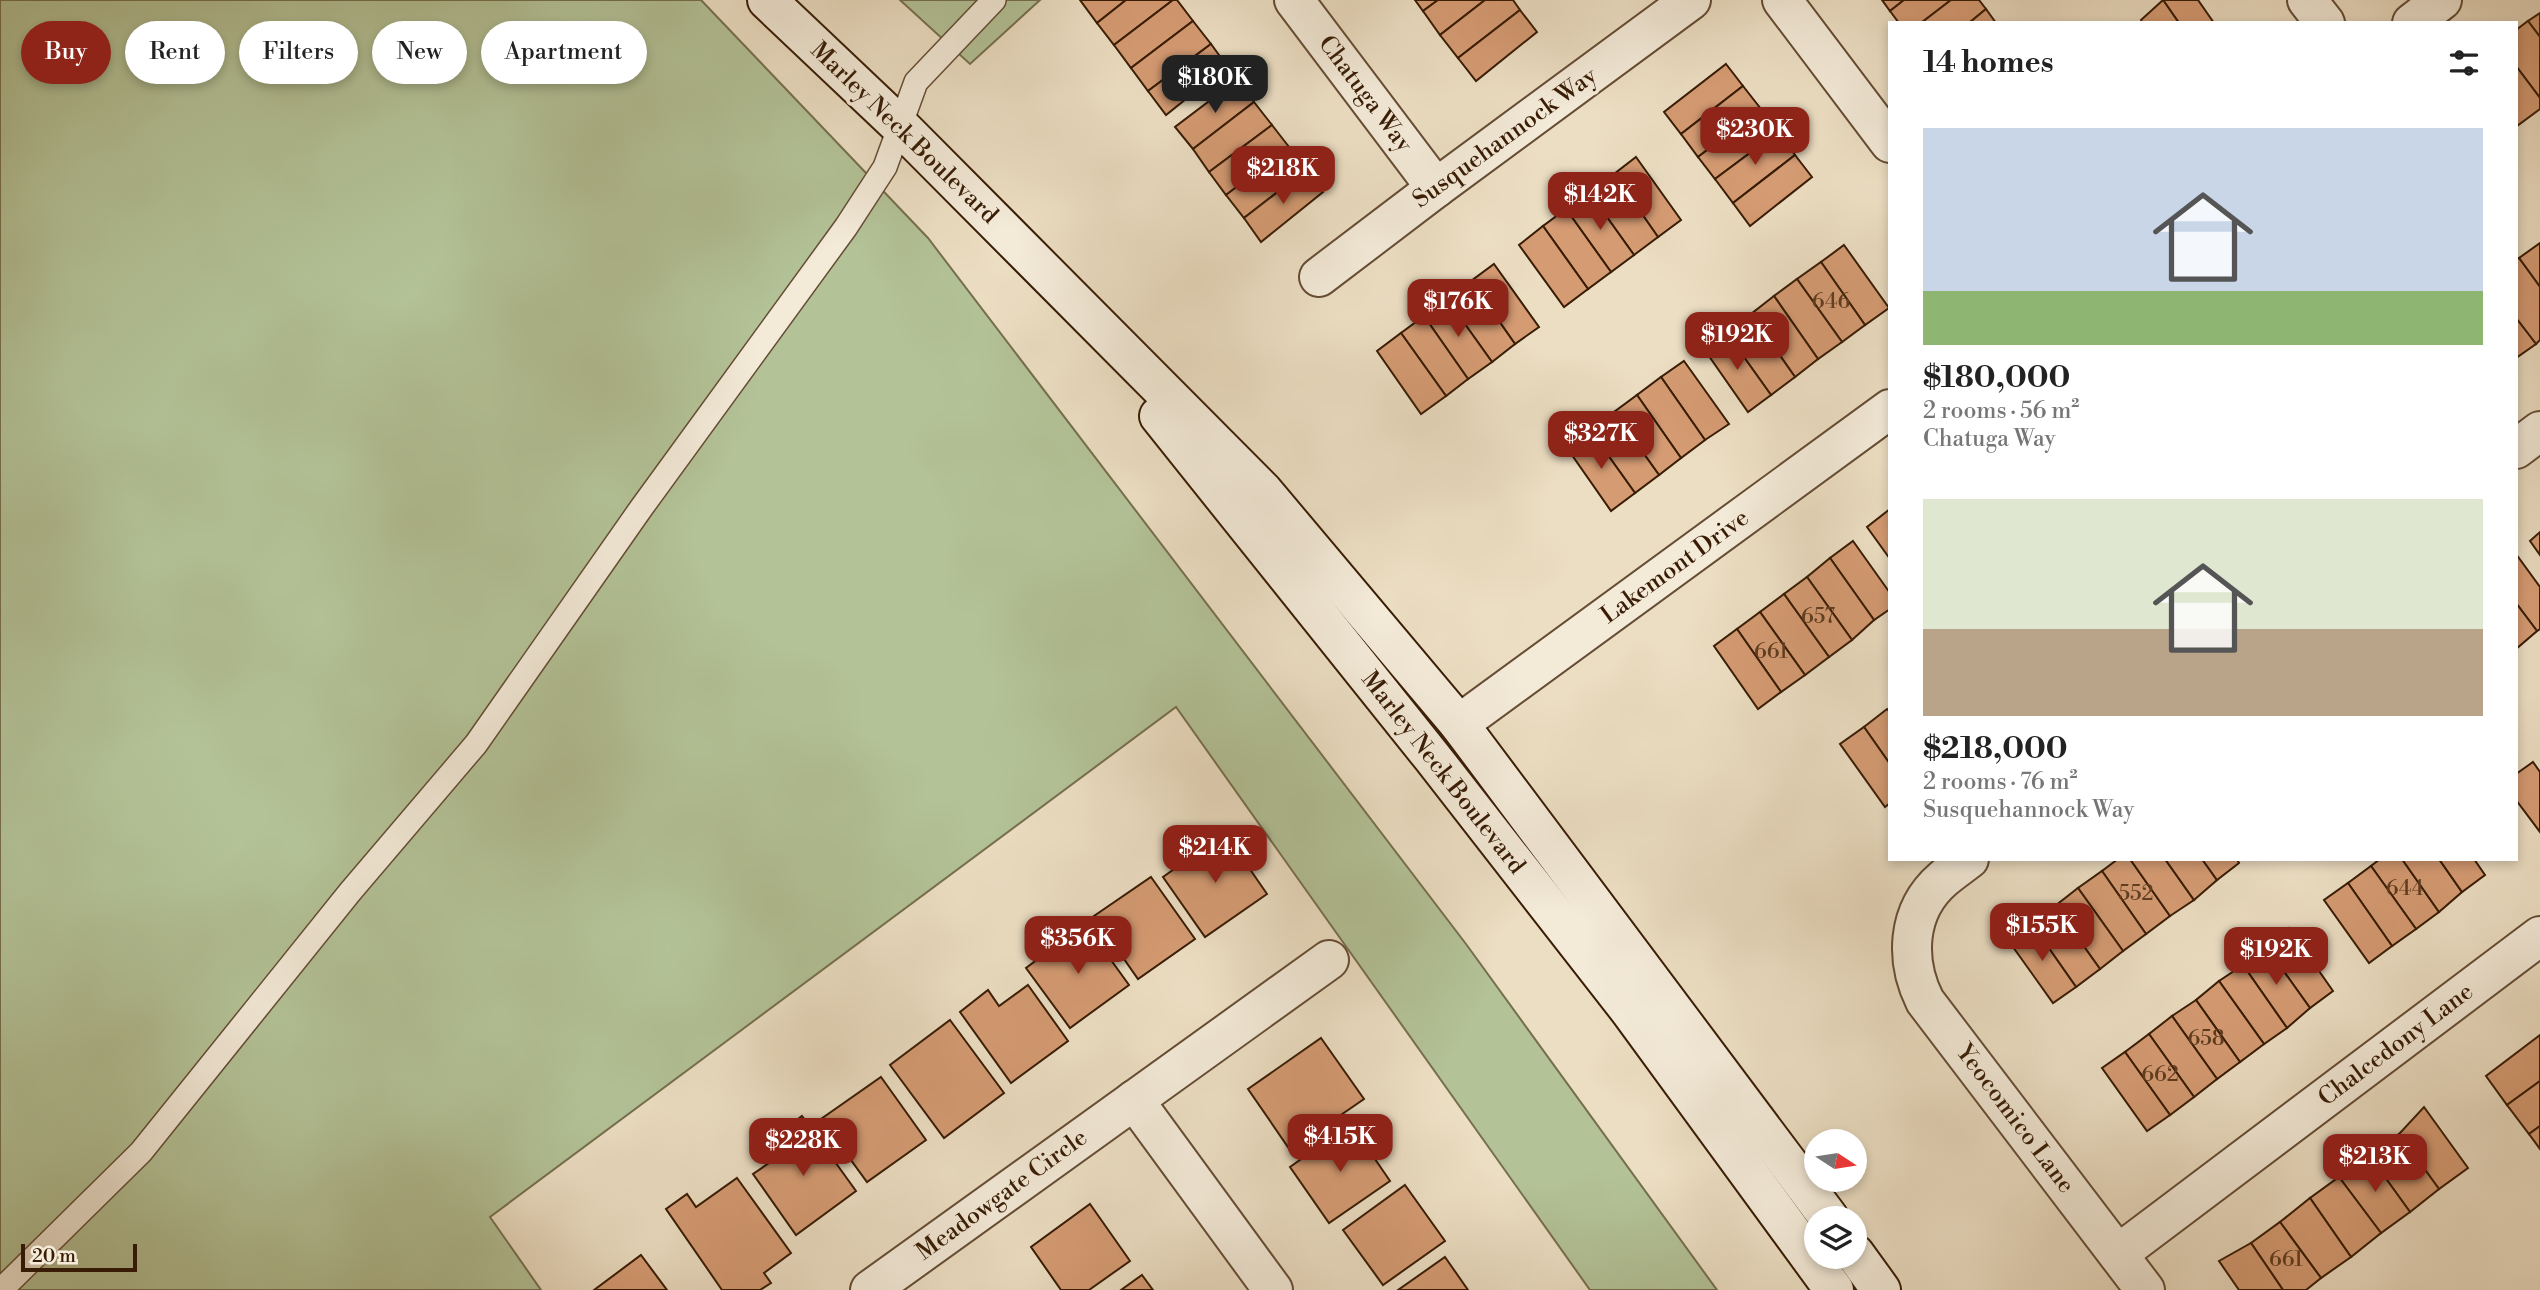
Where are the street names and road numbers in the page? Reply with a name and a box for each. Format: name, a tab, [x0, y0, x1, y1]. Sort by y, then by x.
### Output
street label: Chatuga Way	[1311, 30, 1419, 159]
street label: Marley Neck Boulevard	[804, 36, 1004, 231]
street label: Susquehannock Way	[1407, 61, 1603, 215]
street label: Lakemont Drive	[1595, 503, 1755, 631]
street label: Marley Neck Boulevard	[1354, 666, 1532, 881]
street label: Chalcedony Lane	[2312, 977, 2480, 1113]
street label: Yeocomico Lane	[1948, 1037, 2081, 1200]
street label: Meadowgate Circle	[911, 1123, 1093, 1267]

